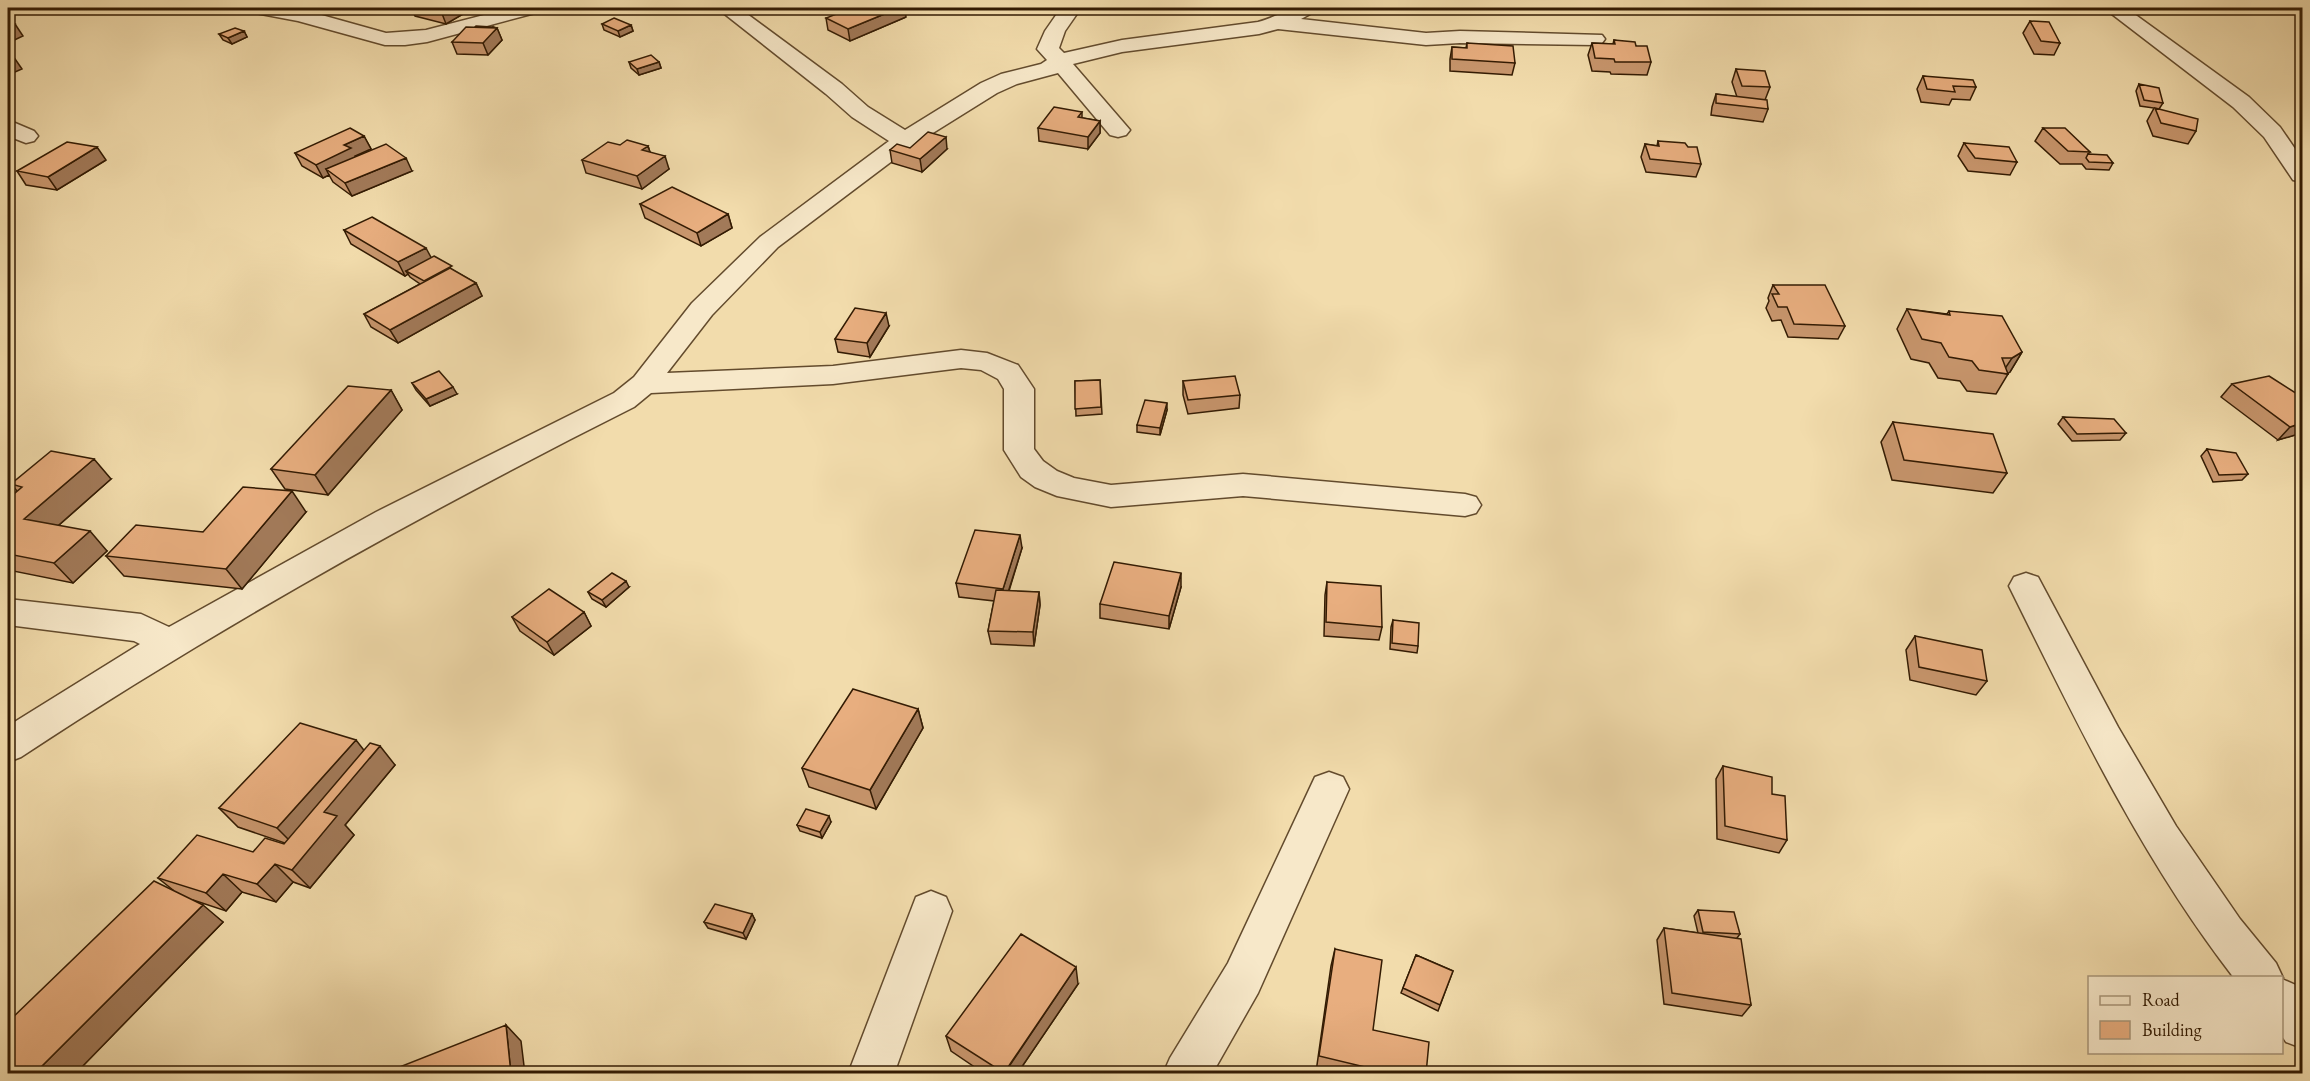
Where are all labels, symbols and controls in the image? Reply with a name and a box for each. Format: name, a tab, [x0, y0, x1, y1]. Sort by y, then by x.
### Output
legend	[2088, 976, 2283, 1054]
text: Road	[2142, 988, 2181, 1011]
text: Building	[2142, 1018, 2202, 1041]

